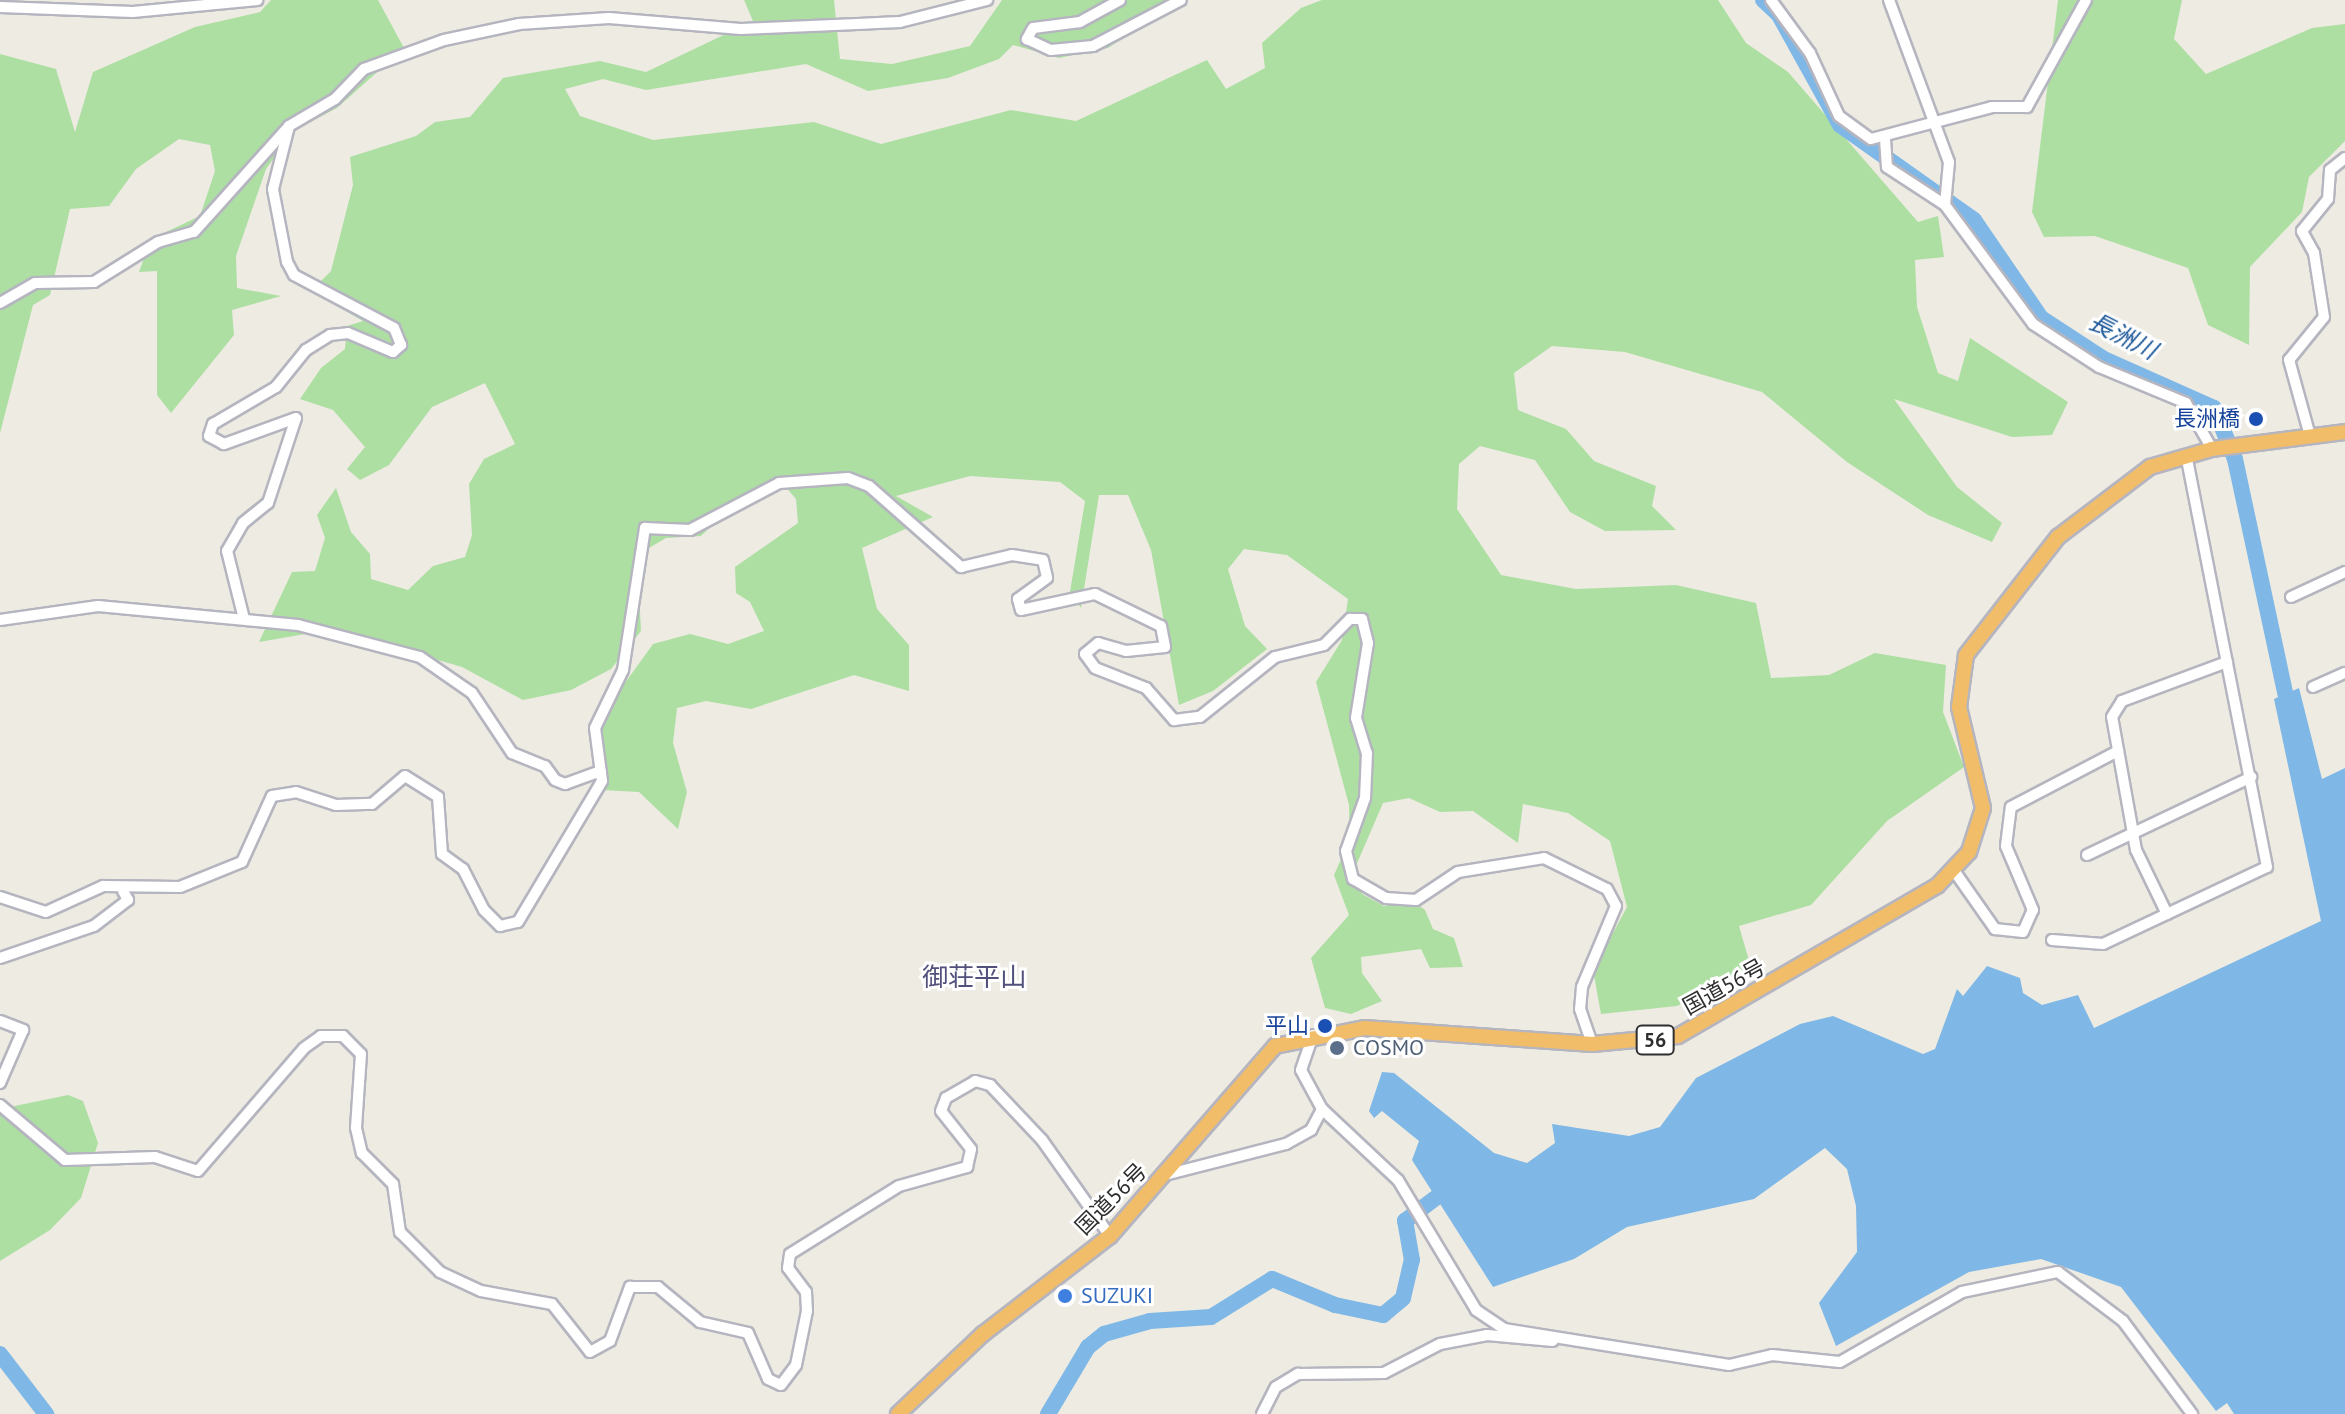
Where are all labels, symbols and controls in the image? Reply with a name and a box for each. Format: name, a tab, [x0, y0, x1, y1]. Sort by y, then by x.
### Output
water label: 長洲川	[2084, 307, 2162, 365]
place label: 長洲橋	[2174, 406, 2240, 432]
marker: 長洲橋	[2247, 410, 2265, 428]
street label: 国道56号	[1678, 954, 1770, 1020]
district label: 御荘平山	[922, 961, 1026, 993]
place label: 平山	[1265, 1013, 1309, 1039]
marker: 平山	[1316, 1017, 1334, 1035]
road number: 56	[1635, 1024, 1675, 1056]
place label: COSMO	[1353, 1035, 1424, 1061]
marker: COSMO	[1328, 1039, 1346, 1057]
street label: 国道56号	[1070, 1158, 1152, 1240]
place label: SUZUKI	[1081, 1283, 1153, 1309]
marker: SUZUKI	[1056, 1287, 1074, 1305]

